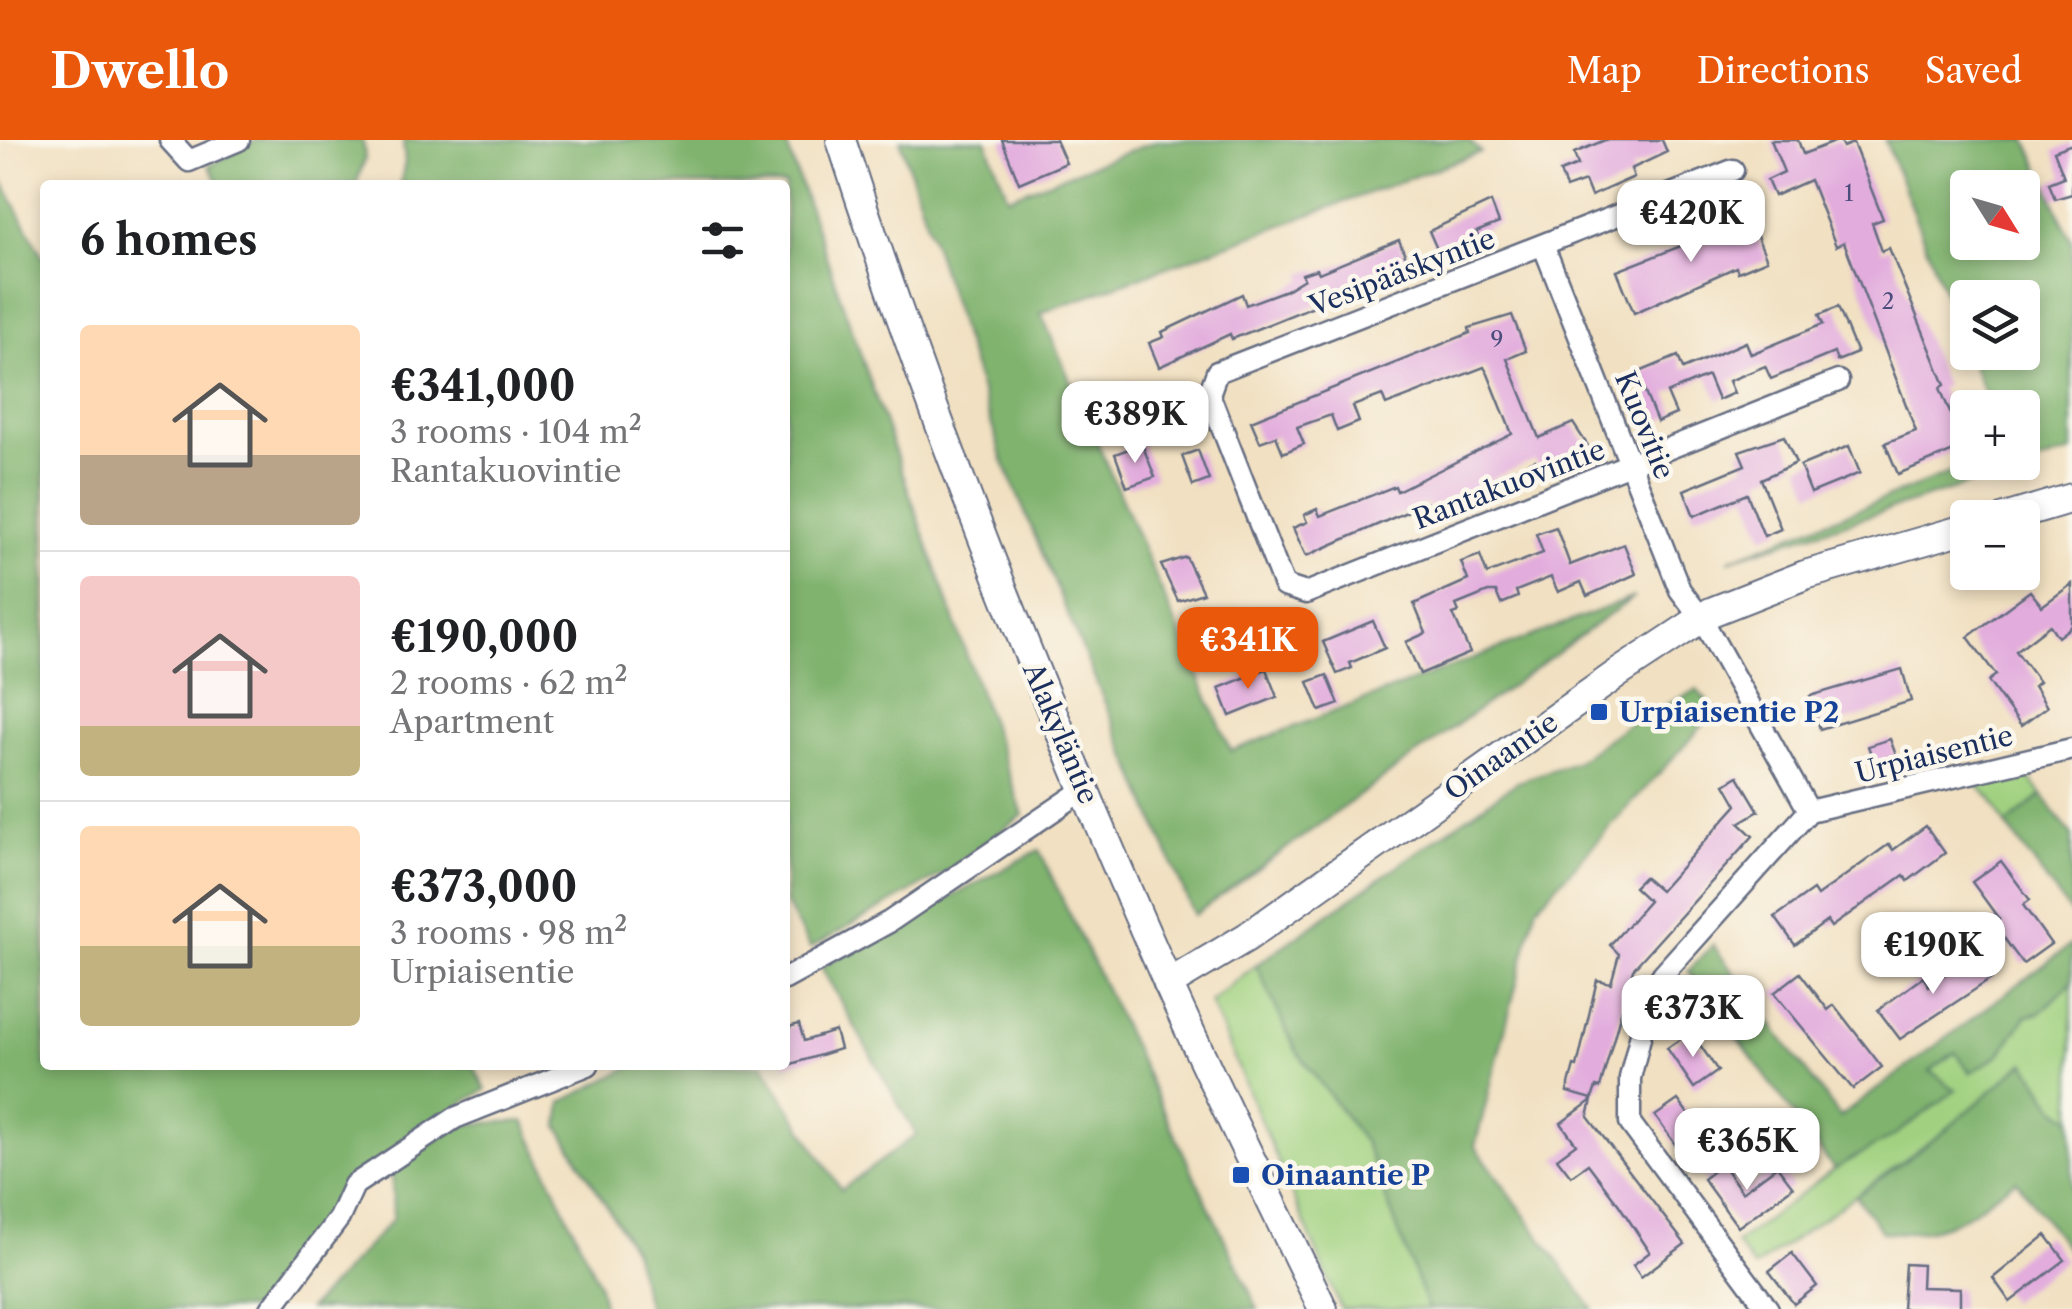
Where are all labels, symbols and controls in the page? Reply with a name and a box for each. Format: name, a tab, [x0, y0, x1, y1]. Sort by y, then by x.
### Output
text: Dwello	[50, 41, 229, 100]
text: Map	[1567, 49, 1642, 92]
text: Directions	[1697, 49, 1870, 92]
text: Saved	[1925, 49, 2022, 92]
north arrow	[1950, 170, 2040, 260]
map controls	[1950, 170, 2040, 590]
pin: €420K	[1621, 180, 1761, 265]
house number: 1	[1844, 180, 1854, 207]
text: €420K	[1639, 193, 1743, 232]
icon: filters	[695, 213, 750, 268]
text: 6 homes	[80, 214, 258, 266]
street label: Vesipääskyntie	[1303, 221, 1500, 323]
button: layers	[1950, 280, 2040, 370]
house number: 2	[1882, 288, 1894, 315]
house number: 9	[1491, 326, 1503, 353]
text: €341,000	[390, 360, 576, 412]
icon: home	[160, 365, 280, 485]
street label: Kuovitie	[1608, 366, 1682, 484]
pin: €389K	[1065, 381, 1205, 466]
button: +	[1950, 390, 2040, 480]
text: €389K	[1084, 394, 1186, 433]
text: 3 rooms · 104 m²	[390, 412, 642, 451]
street label: Rantakuovintie	[1408, 432, 1610, 536]
text: Rantakuovintie	[390, 451, 621, 490]
button: −	[1950, 500, 2040, 590]
pin: €341K	[1178, 607, 1318, 692]
text: €190,000	[390, 611, 578, 663]
icon: home	[160, 616, 280, 736]
text: €341K	[1199, 620, 1297, 659]
street label: Alakyläntie	[1016, 657, 1106, 809]
text: 2 rooms · 62 m²	[390, 663, 628, 702]
place label: Urpiaisentie P2	[1619, 695, 1839, 729]
marker: Urpiaisentie P2	[1588, 701, 1610, 723]
text: Apartment	[390, 702, 554, 741]
street label: Oinaantie	[1438, 705, 1564, 807]
street label: Urpiaisentie	[1852, 718, 2016, 790]
text: €373,000	[390, 861, 577, 913]
icon: home	[160, 866, 280, 986]
pin: €190K	[1863, 912, 2003, 997]
text: 3 rooms · 98 m²	[390, 913, 627, 952]
text: €190K	[1883, 925, 1983, 964]
text: Urpiaisentie	[390, 952, 574, 991]
pin: €373K	[1623, 975, 1763, 1060]
text: €373K	[1644, 988, 1742, 1027]
pin: €365K	[1677, 1108, 1817, 1193]
text: €365K	[1697, 1121, 1797, 1160]
place label: Oinaantie P	[1261, 1158, 1430, 1192]
marker: Oinaantie P	[1230, 1164, 1252, 1186]

